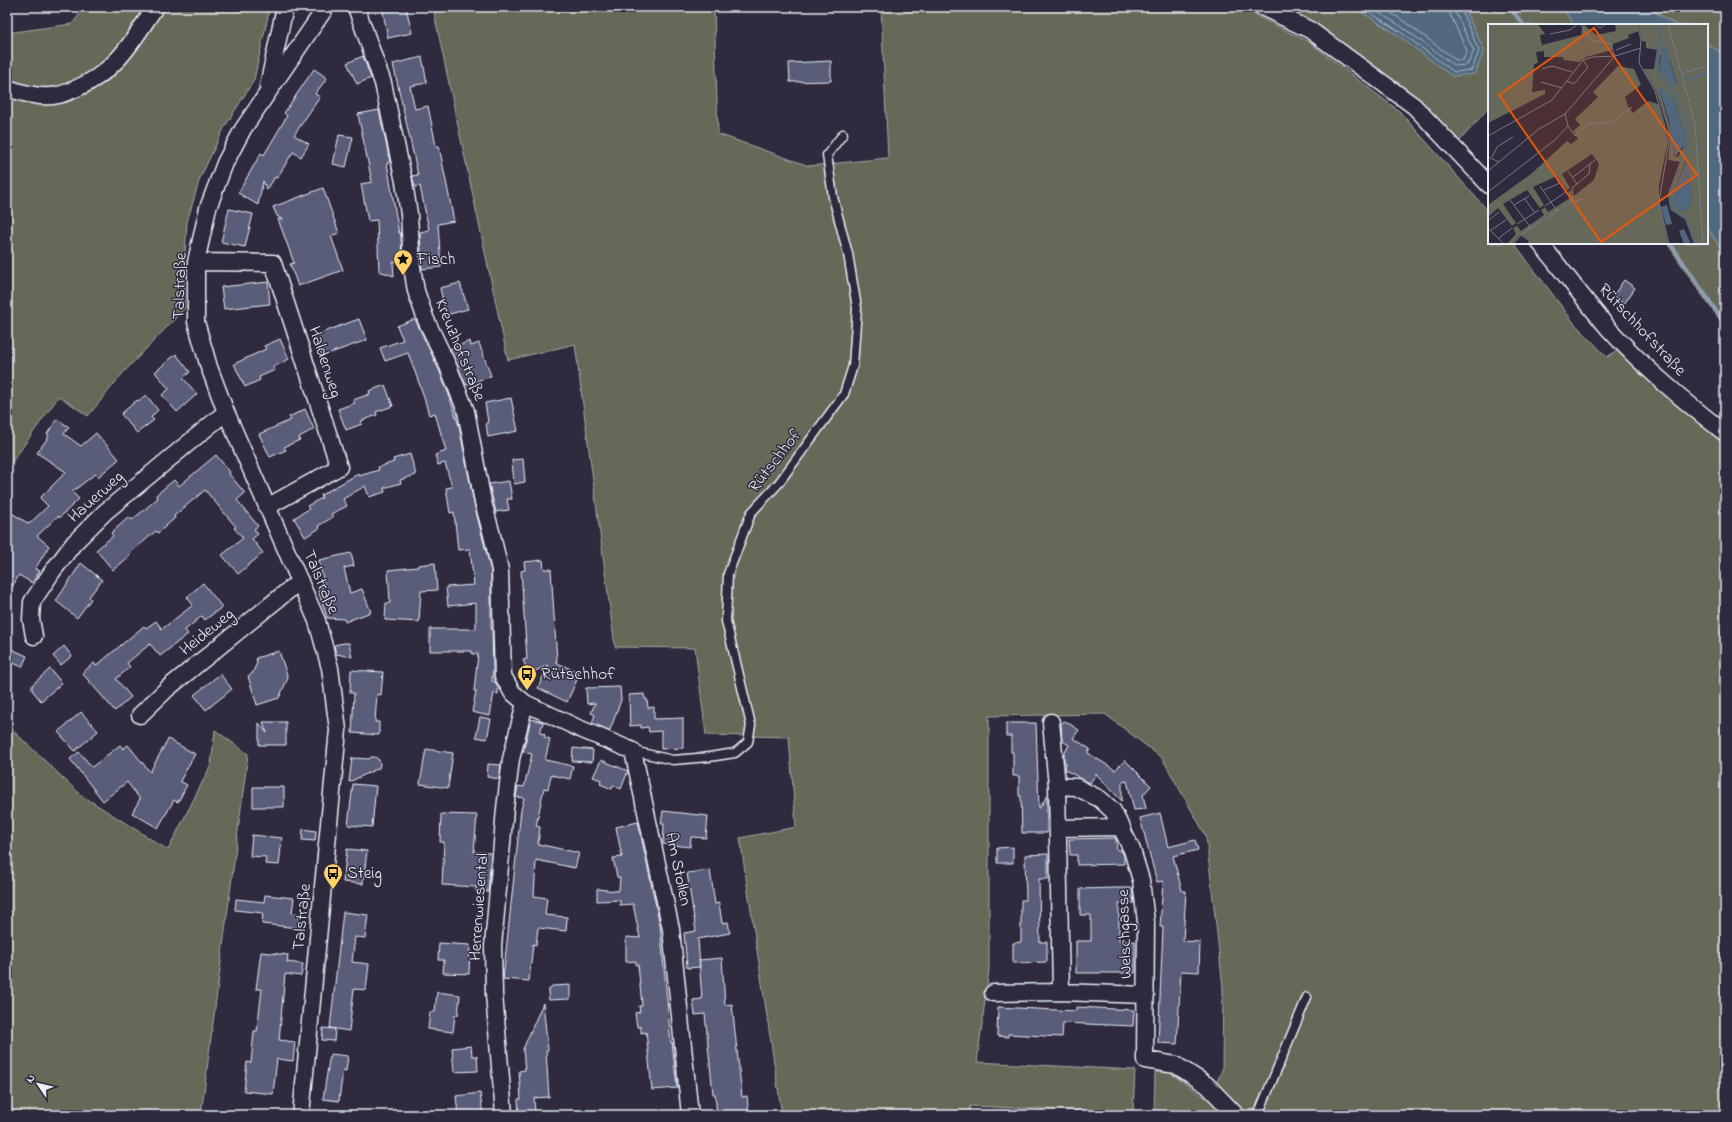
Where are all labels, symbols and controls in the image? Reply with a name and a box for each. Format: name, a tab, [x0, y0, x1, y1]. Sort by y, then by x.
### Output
inset map	[1488, 24, 1708, 244]
place label: Fisch	[416, 247, 455, 272]
place icon: Fisch	[392, 248, 414, 276]
street label: Talstraße	[166, 252, 194, 320]
street label: Rütschhofstraße	[1592, 278, 1692, 382]
street label: Kreuzhofstraße	[428, 295, 492, 405]
street label: Haldenweg	[300, 323, 348, 402]
street label: Rütschhof	[742, 424, 808, 498]
street label: Hauerweg	[62, 465, 131, 531]
street label: Talstraße	[296, 546, 346, 618]
street label: Heideweg	[174, 602, 241, 663]
place label: Rütschhof	[541, 662, 615, 687]
bus stop icon: Rütschhof	[516, 663, 538, 691]
street label: Am Stollen	[658, 830, 698, 908]
street label: Herrenwiesental	[463, 852, 495, 962]
place label: Steig	[347, 861, 382, 888]
bus stop icon: Steig	[322, 862, 344, 890]
street label: Talstraße	[286, 882, 318, 952]
street label: Welschgasse	[1111, 888, 1141, 979]
north arrow	[18, 1064, 58, 1104]
text: N	[22, 1071, 39, 1086]

